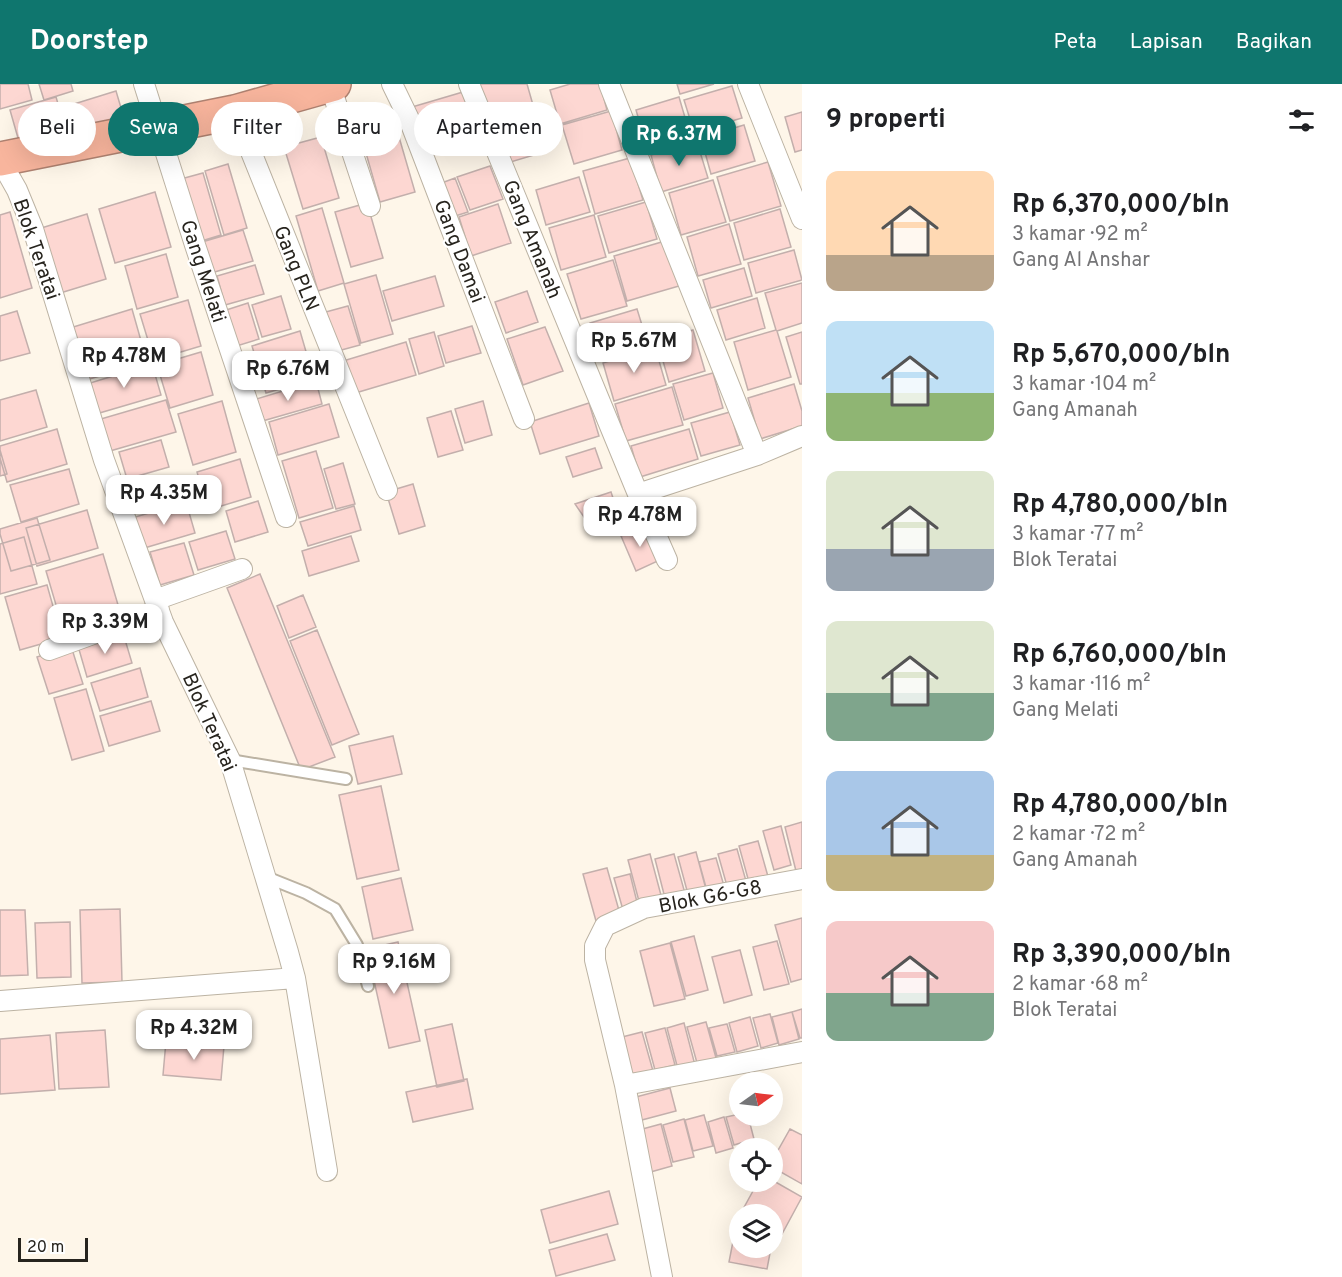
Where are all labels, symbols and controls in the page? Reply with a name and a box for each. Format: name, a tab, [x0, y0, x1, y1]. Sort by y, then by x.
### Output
text: Doorstep	[30, 24, 149, 60]
text: Peta	[1054, 29, 1097, 56]
text: Lapisan	[1130, 29, 1203, 56]
text: Bagikan	[1236, 29, 1312, 56]
chip: Beli	[18, 102, 96, 156]
chip: Sewa	[108, 102, 199, 156]
chip: Filter	[211, 102, 303, 156]
chip: Baru	[315, 102, 402, 156]
chip: Apartemen	[414, 102, 563, 156]
text: 9 properti	[826, 104, 946, 137]
icon: filters	[1285, 104, 1318, 137]
pin: Rp 6.37M	[617, 116, 741, 167]
text: Rp 6.37M	[636, 122, 722, 148]
street label: Gang Amanah	[496, 177, 567, 303]
text: Rp 6,370,000/bln	[1012, 189, 1230, 222]
icon: home	[874, 195, 946, 267]
street label: Blok Teratai	[6, 196, 65, 304]
street label: Gang Damai	[427, 196, 490, 307]
street label: Gang Melati	[173, 217, 231, 326]
street label: Gang PLN	[266, 222, 324, 315]
text: 3 kamar · 92 m²	[1012, 222, 1148, 248]
text: Gang Al Anshar	[1012, 248, 1150, 274]
pin: Rp 5.67M	[572, 323, 696, 374]
text: Rp 5.67M	[591, 329, 677, 355]
pin: Rp 4.78M	[62, 338, 186, 389]
text: Rp 5,670,000/bln	[1012, 339, 1230, 372]
text: Rp 4.78M	[81, 344, 167, 370]
icon: home	[874, 345, 946, 417]
pin: Rp 6.76M	[226, 351, 350, 402]
text: Rp 6.76M	[246, 357, 330, 383]
text: 3 kamar · 104 m²	[1012, 372, 1156, 398]
text: Gang Amanah	[1012, 398, 1138, 424]
pin: Rp 4.35M	[102, 475, 226, 526]
text: Rp 4.35M	[120, 481, 208, 507]
text: Rp 4,780,000/bln	[1012, 489, 1228, 522]
icon: home	[874, 495, 946, 567]
pin: Rp 4.78M	[578, 497, 702, 548]
text: Rp 4.78M	[597, 503, 683, 529]
text: 3 kamar · 77 m²	[1012, 522, 1144, 548]
text: Blok Teratai	[1012, 548, 1117, 574]
pin: Rp 3.39M	[43, 604, 167, 655]
text: Rp 3.39M	[61, 610, 149, 636]
text: Rp 6,760,000/bln	[1012, 639, 1227, 672]
icon: home	[874, 645, 946, 717]
street label: Blok Teratai	[175, 669, 241, 776]
text: 3 kamar · 116 m²	[1012, 672, 1150, 698]
text: Gang Melati	[1012, 698, 1119, 724]
text: Rp 4,780,000/bln	[1012, 789, 1228, 822]
icon: home	[874, 795, 946, 867]
text: 2 kamar · 72 m²	[1012, 822, 1145, 848]
text: Gang Amanah	[1012, 848, 1138, 874]
street label: Blok G6-G8	[657, 875, 764, 921]
text: Rp 3,390,000/bln	[1012, 939, 1231, 972]
pin: Rp 9.16M	[332, 944, 456, 995]
icon: home	[874, 945, 946, 1017]
text: Rp 9.16M	[352, 950, 436, 976]
text: 2 kamar · 68 m²	[1012, 972, 1148, 998]
text: Blok Teratai	[1012, 998, 1117, 1024]
pin: Rp 4.32M	[132, 1010, 256, 1061]
text: Rp 4.32M	[150, 1016, 238, 1042]
north arrow	[729, 1072, 783, 1126]
map controls	[729, 1072, 783, 1258]
button: locate	[729, 1138, 783, 1192]
button: layers	[729, 1204, 783, 1258]
scale bar	[18, 1235, 88, 1262]
text: 20 m	[27, 1238, 64, 1258]

